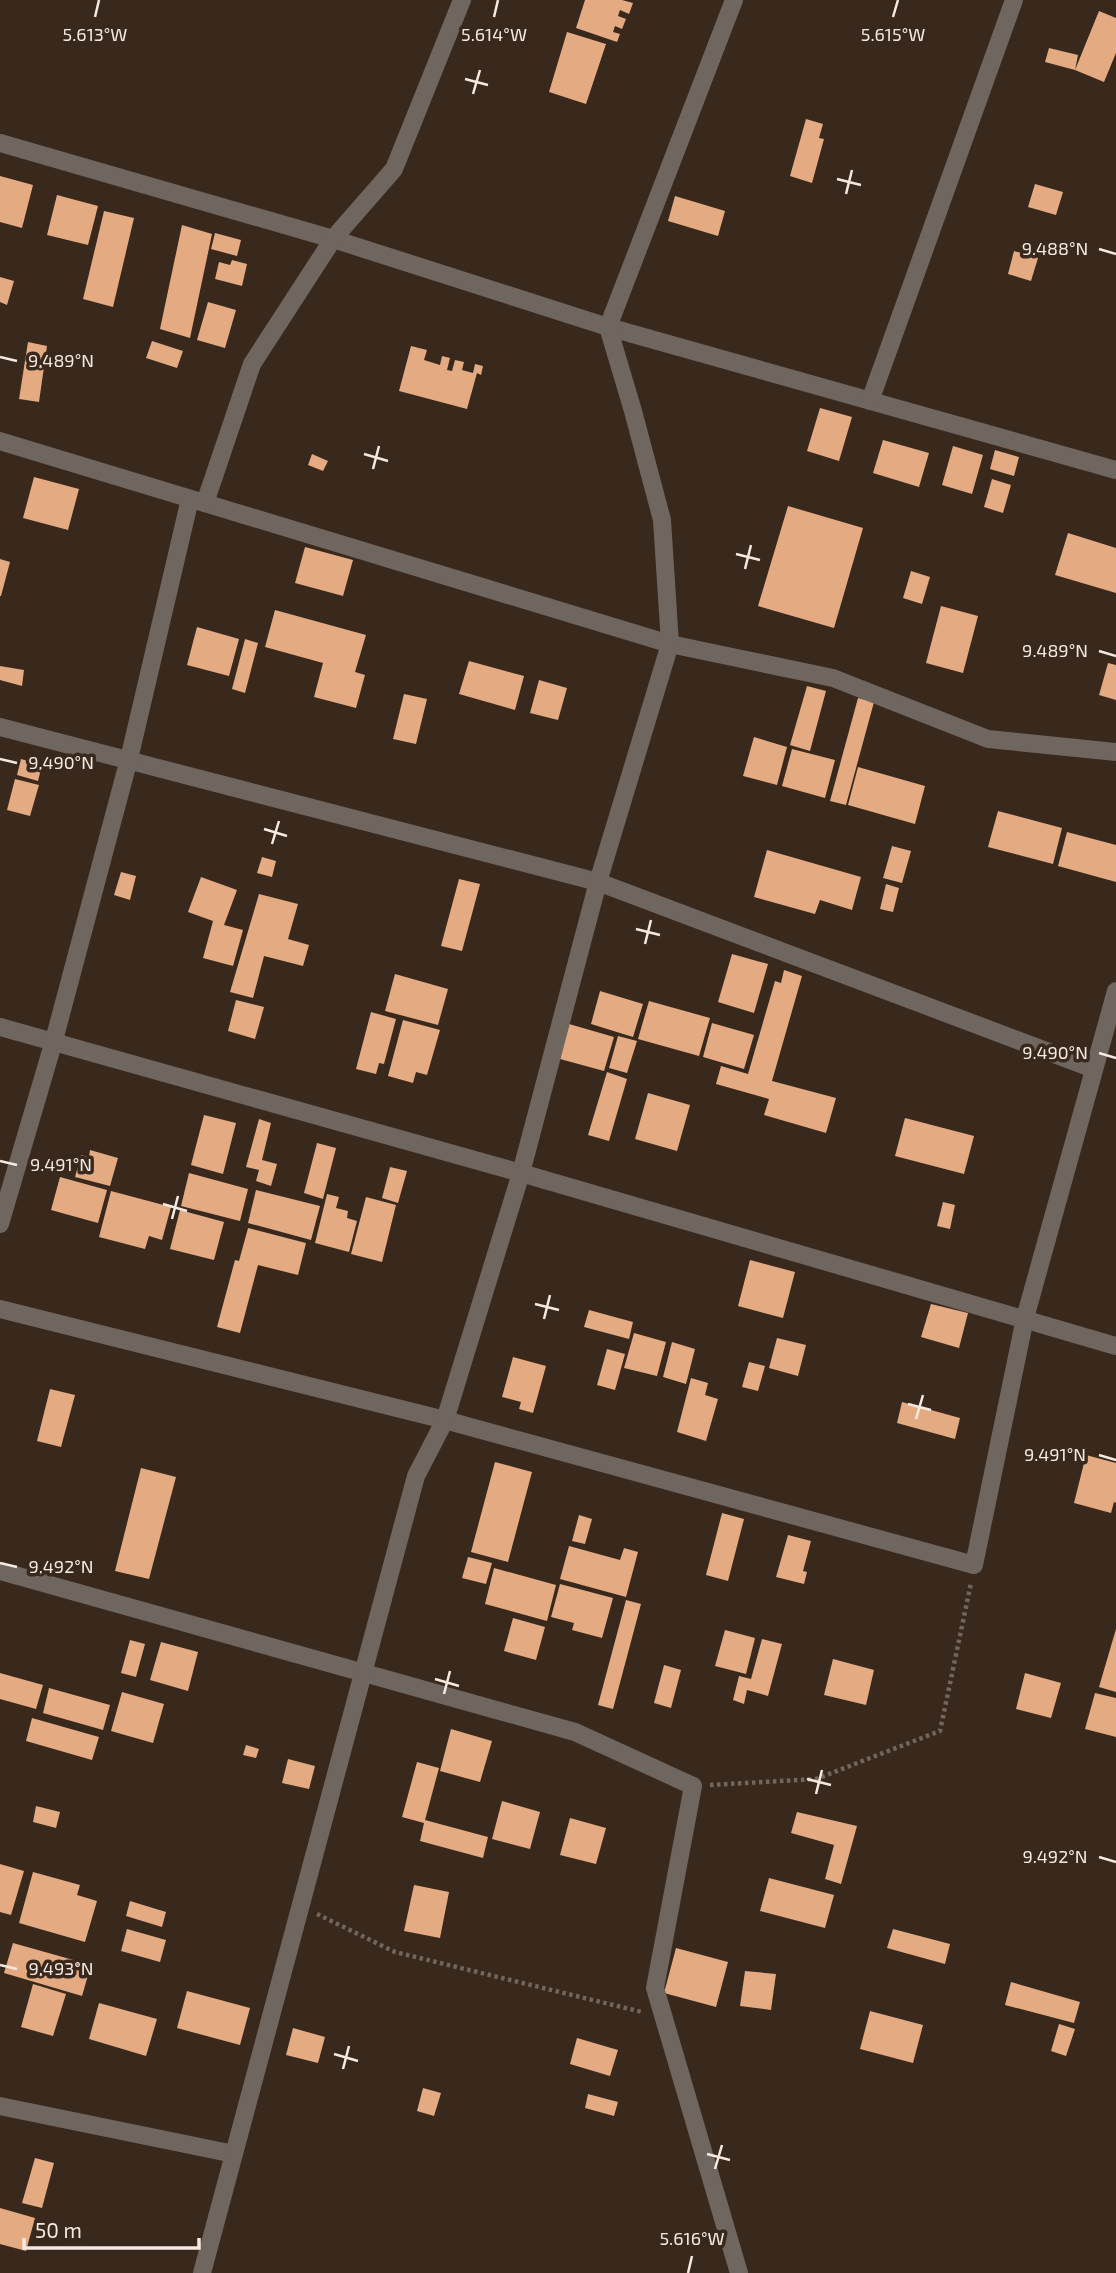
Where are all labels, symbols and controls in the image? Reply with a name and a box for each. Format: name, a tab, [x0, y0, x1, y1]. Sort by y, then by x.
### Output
text: 5.613°W	[63, 23, 127, 45]
text: 5.614°W	[461, 23, 527, 45]
text: 5.615°W	[861, 23, 925, 45]
text: 9.488°N	[1022, 237, 1088, 259]
text: 9.489°N	[28, 349, 94, 371]
text: 9.489°N	[1022, 639, 1088, 661]
text: 9.490°N	[28, 751, 94, 773]
text: 9.490°N	[1022, 1041, 1088, 1063]
text: 9.491°N	[30, 1153, 92, 1175]
text: 9.491°N	[1024, 1443, 1086, 1465]
text: 9.492°N	[29, 1555, 93, 1577]
text: 9.492°N	[1023, 1845, 1087, 1867]
text: 9.493°N	[29, 1957, 93, 1979]
scale bar	[24, 2206, 200, 2250]
text: 50 m	[35, 2217, 82, 2242]
text: 5.616°W	[659, 2227, 725, 2249]

